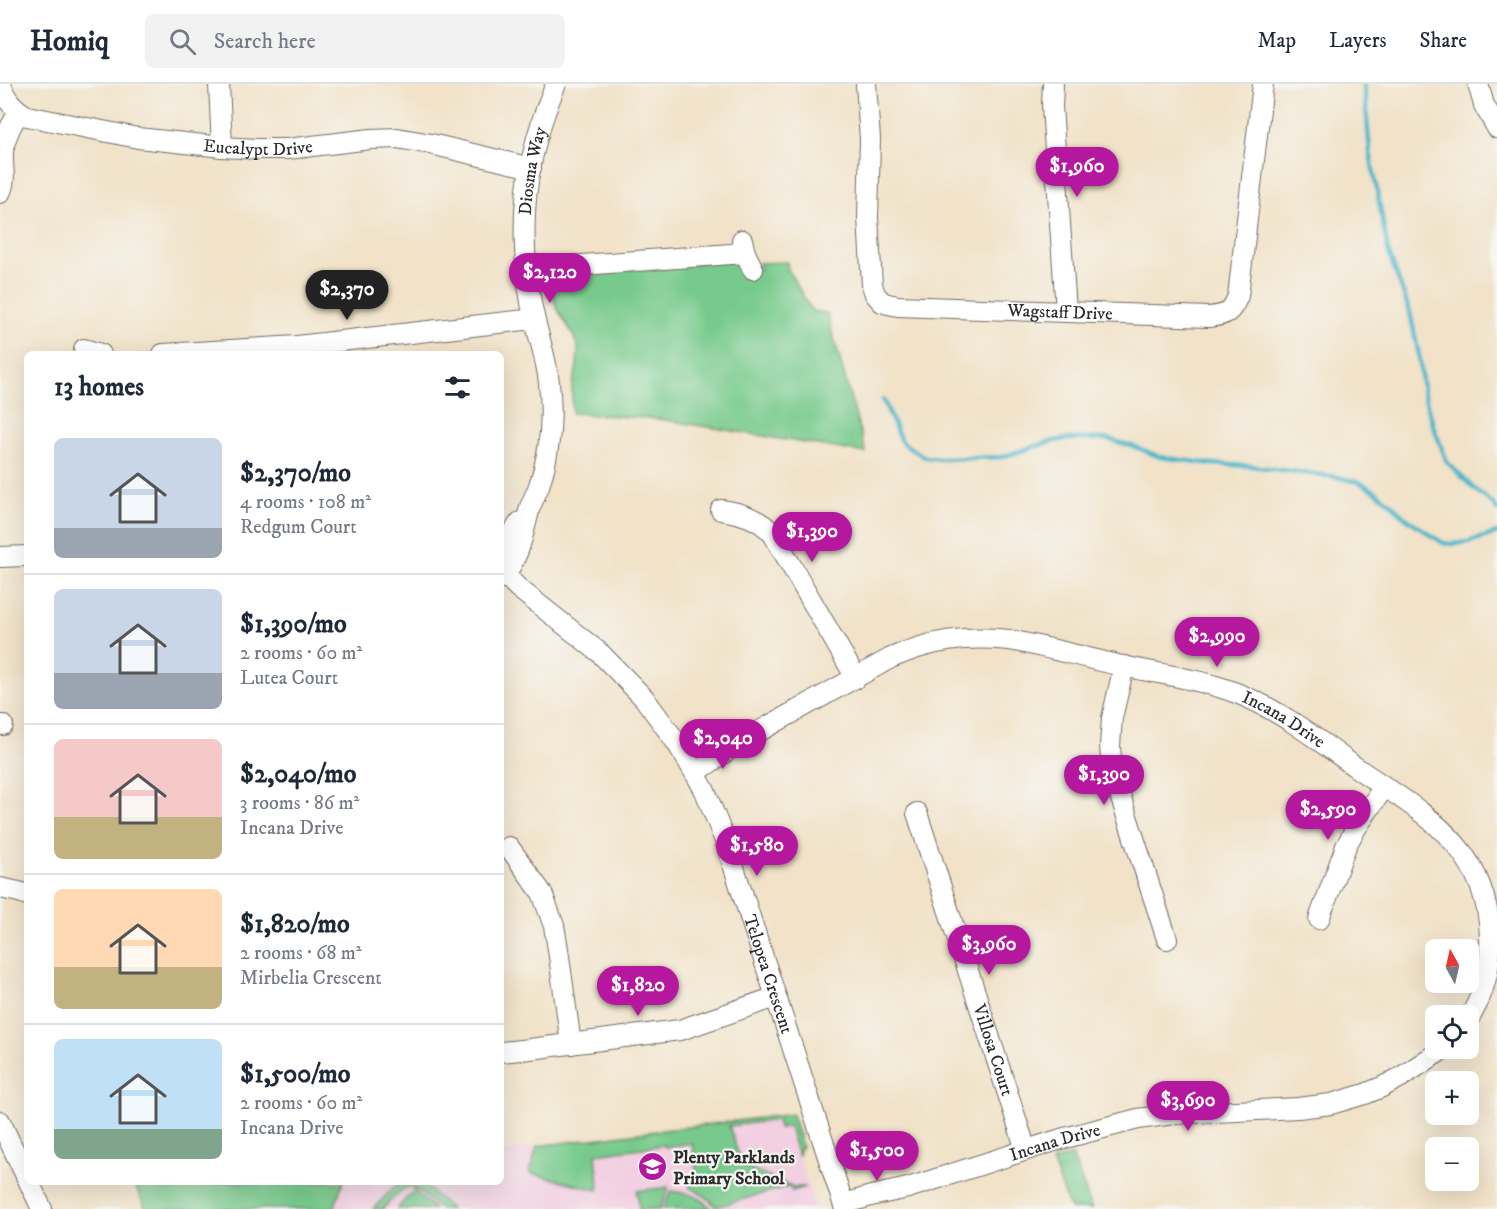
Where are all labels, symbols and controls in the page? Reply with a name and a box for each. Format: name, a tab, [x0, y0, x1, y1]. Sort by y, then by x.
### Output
search box	[145, 14, 565, 68]
text: Homiq	[30, 24, 109, 59]
icon: search	[166, 25, 199, 58]
text: Search here	[214, 28, 316, 55]
text: Map	[1257, 28, 1296, 54]
text: Layers	[1329, 28, 1387, 54]
text: Share	[1420, 28, 1467, 54]
street label: Diosma Way	[515, 124, 552, 216]
street label: Eucalypt Drive	[202, 135, 314, 161]
pin: $1,960	[1028, 147, 1126, 198]
text: $1,960	[1050, 154, 1104, 179]
pin: $2,120	[501, 253, 599, 304]
text: $2,120	[523, 260, 577, 285]
pin: $2,370	[298, 270, 396, 321]
text: $2,370	[319, 277, 375, 302]
street label: Wagstaff Drive	[1006, 300, 1113, 326]
text: 13 homes	[54, 371, 144, 404]
icon: filters	[441, 371, 474, 404]
text: $2,370/mo	[240, 457, 351, 490]
icon: home	[102, 462, 174, 534]
text: 4 rooms · 108 m²	[240, 490, 371, 515]
pin: $1,390	[763, 512, 861, 563]
text: Redgum Court	[240, 515, 357, 540]
text: $1,390	[786, 519, 838, 544]
text: $1,390/mo	[240, 608, 347, 641]
icon: home	[102, 613, 174, 685]
pin: $2,990	[1168, 617, 1266, 668]
text: $2,990	[1188, 624, 1246, 649]
text: 2 rooms · 60 m²	[240, 641, 362, 666]
text: Lutea Court	[240, 666, 338, 691]
street label: Incana Drive	[1238, 687, 1329, 753]
pin: $2,040	[674, 719, 772, 770]
text: $2,040	[693, 726, 753, 751]
pin: $1,390	[1055, 755, 1153, 806]
text: $2,040/mo	[240, 758, 356, 791]
text: $1,390	[1078, 762, 1130, 787]
icon: home	[102, 763, 174, 835]
pin: $2,590	[1279, 790, 1377, 841]
text: 3 rooms · 86 m²	[240, 791, 359, 816]
text: $2,590	[1300, 797, 1356, 822]
text: Incana Drive	[240, 816, 344, 841]
pin: $1,580	[708, 826, 806, 877]
text: $1,580	[730, 833, 784, 858]
text: $1,820/mo	[240, 908, 350, 941]
street label: Telopea Crescent	[738, 912, 797, 1037]
icon: home	[102, 913, 174, 985]
pin: $3,960	[940, 925, 1038, 976]
text: $3,960	[962, 932, 1016, 957]
north arrow	[1425, 939, 1479, 993]
map controls	[1425, 939, 1479, 1191]
text: 2 rooms · 68 m²	[240, 941, 362, 966]
text: Mirbelia Crescent	[240, 966, 382, 991]
pin: $1,820	[589, 966, 687, 1017]
text: $1,820	[611, 973, 665, 998]
street label: Villosa Court	[967, 1001, 1018, 1099]
button: locate	[1425, 1005, 1479, 1059]
text: $1,500/mo	[240, 1058, 350, 1091]
icon: home	[102, 1063, 174, 1135]
button: +	[1425, 1071, 1479, 1125]
pin: $3,690	[1139, 1081, 1237, 1132]
text: $3,690	[1161, 1088, 1215, 1113]
text: 2 rooms · 60 m²	[240, 1091, 362, 1116]
text: Incana Drive	[240, 1116, 344, 1141]
street label: Incana Drive	[1007, 1119, 1103, 1167]
pin: $1,500	[828, 1131, 926, 1182]
button: −	[1425, 1137, 1479, 1191]
text: $1,500	[850, 1138, 904, 1163]
place label: Plenty Parklands Primary School	[673, 1147, 795, 1190]
school or university icon: Plenty Parklands Primary School	[636, 1151, 668, 1183]

